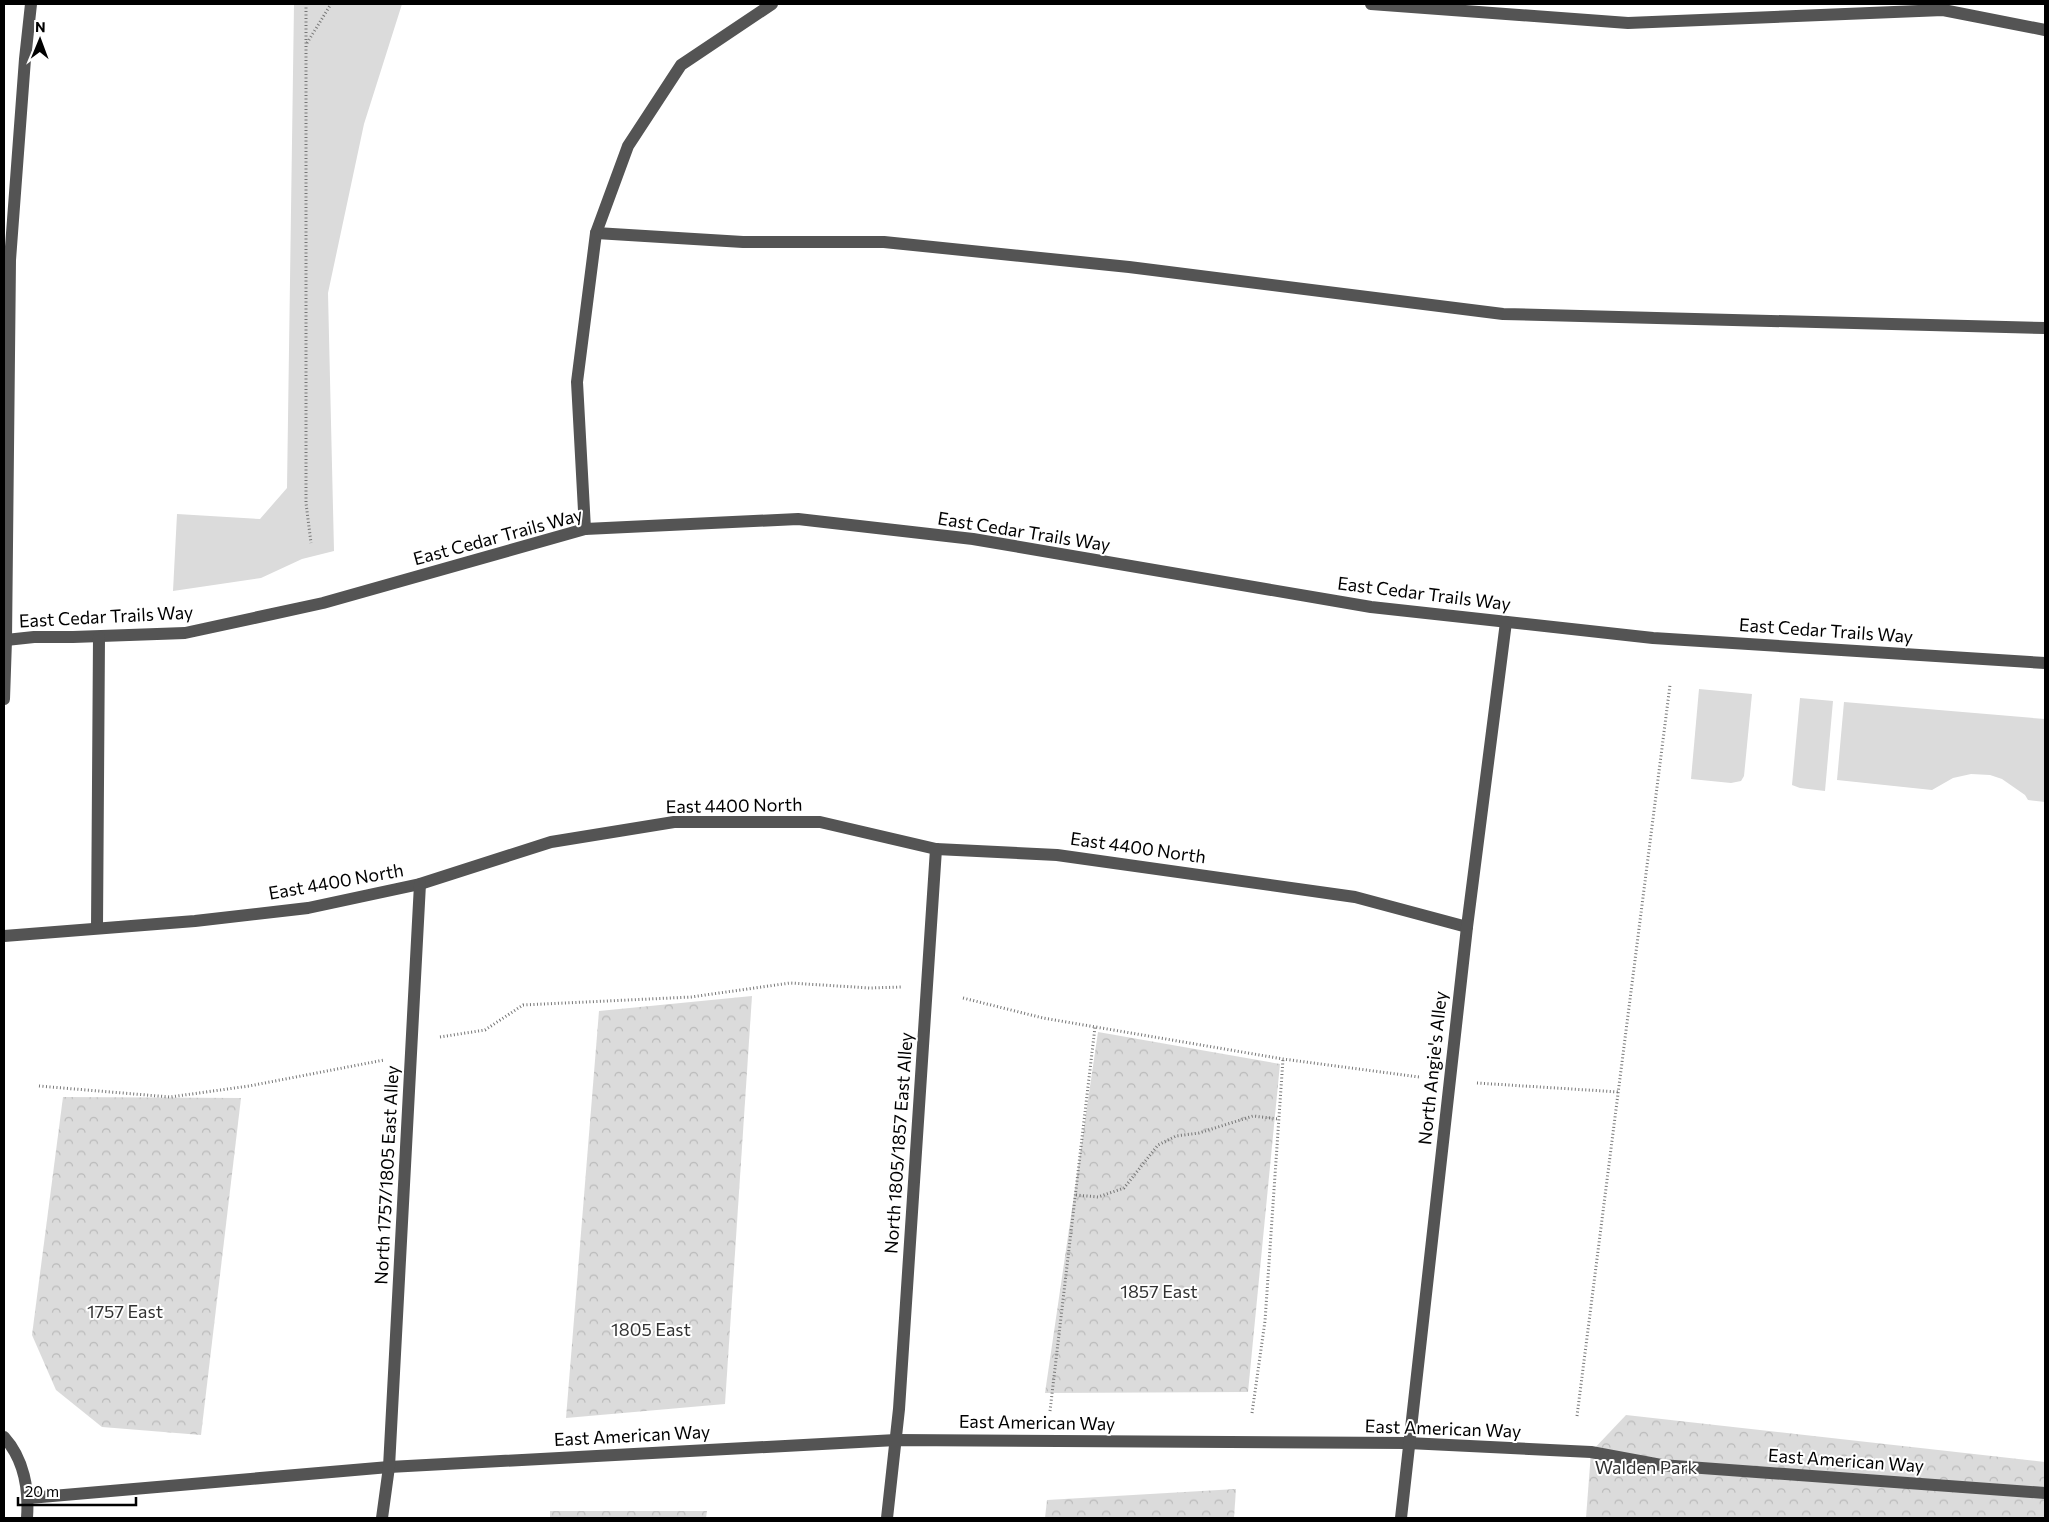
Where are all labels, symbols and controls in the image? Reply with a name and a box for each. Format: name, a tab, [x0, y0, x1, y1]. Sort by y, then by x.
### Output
north arrow	[15, 15, 65, 65]
text: N	[35, 18, 46, 35]
street label: East Cedar Trails Way	[411, 503, 585, 569]
street label: East Cedar Trails Way	[936, 506, 1112, 556]
street label: East Cedar Trails Way	[1336, 571, 1512, 615]
street label: East Cedar Trails Way	[18, 600, 194, 632]
street label: East Cedar Trails Way	[1738, 613, 1914, 647]
street label: East 4400 North	[665, 793, 803, 817]
street label: East 4400 North	[1069, 827, 1207, 867]
street label: East 4400 North	[267, 858, 405, 904]
street label: North Angie's Alley	[1413, 990, 1451, 1146]
street label: North 1805/1857 East Alley	[879, 1031, 917, 1254]
street label: North 1757/1805 East Alley	[369, 1065, 403, 1285]
park label: 1857 East	[1120, 1280, 1198, 1302]
park label: 1757 East	[87, 1300, 163, 1322]
park label: 1805 East	[611, 1318, 691, 1340]
street label: East American Way	[959, 1410, 1115, 1434]
street label: East American Way	[1364, 1414, 1522, 1442]
street label: East American Way	[553, 1420, 711, 1450]
street label: East American Way	[1767, 1444, 1925, 1476]
park label: Walden Park	[1595, 1456, 1698, 1478]
scale bar	[18, 1474, 135, 1506]
text: 20 m	[25, 1482, 59, 1500]

